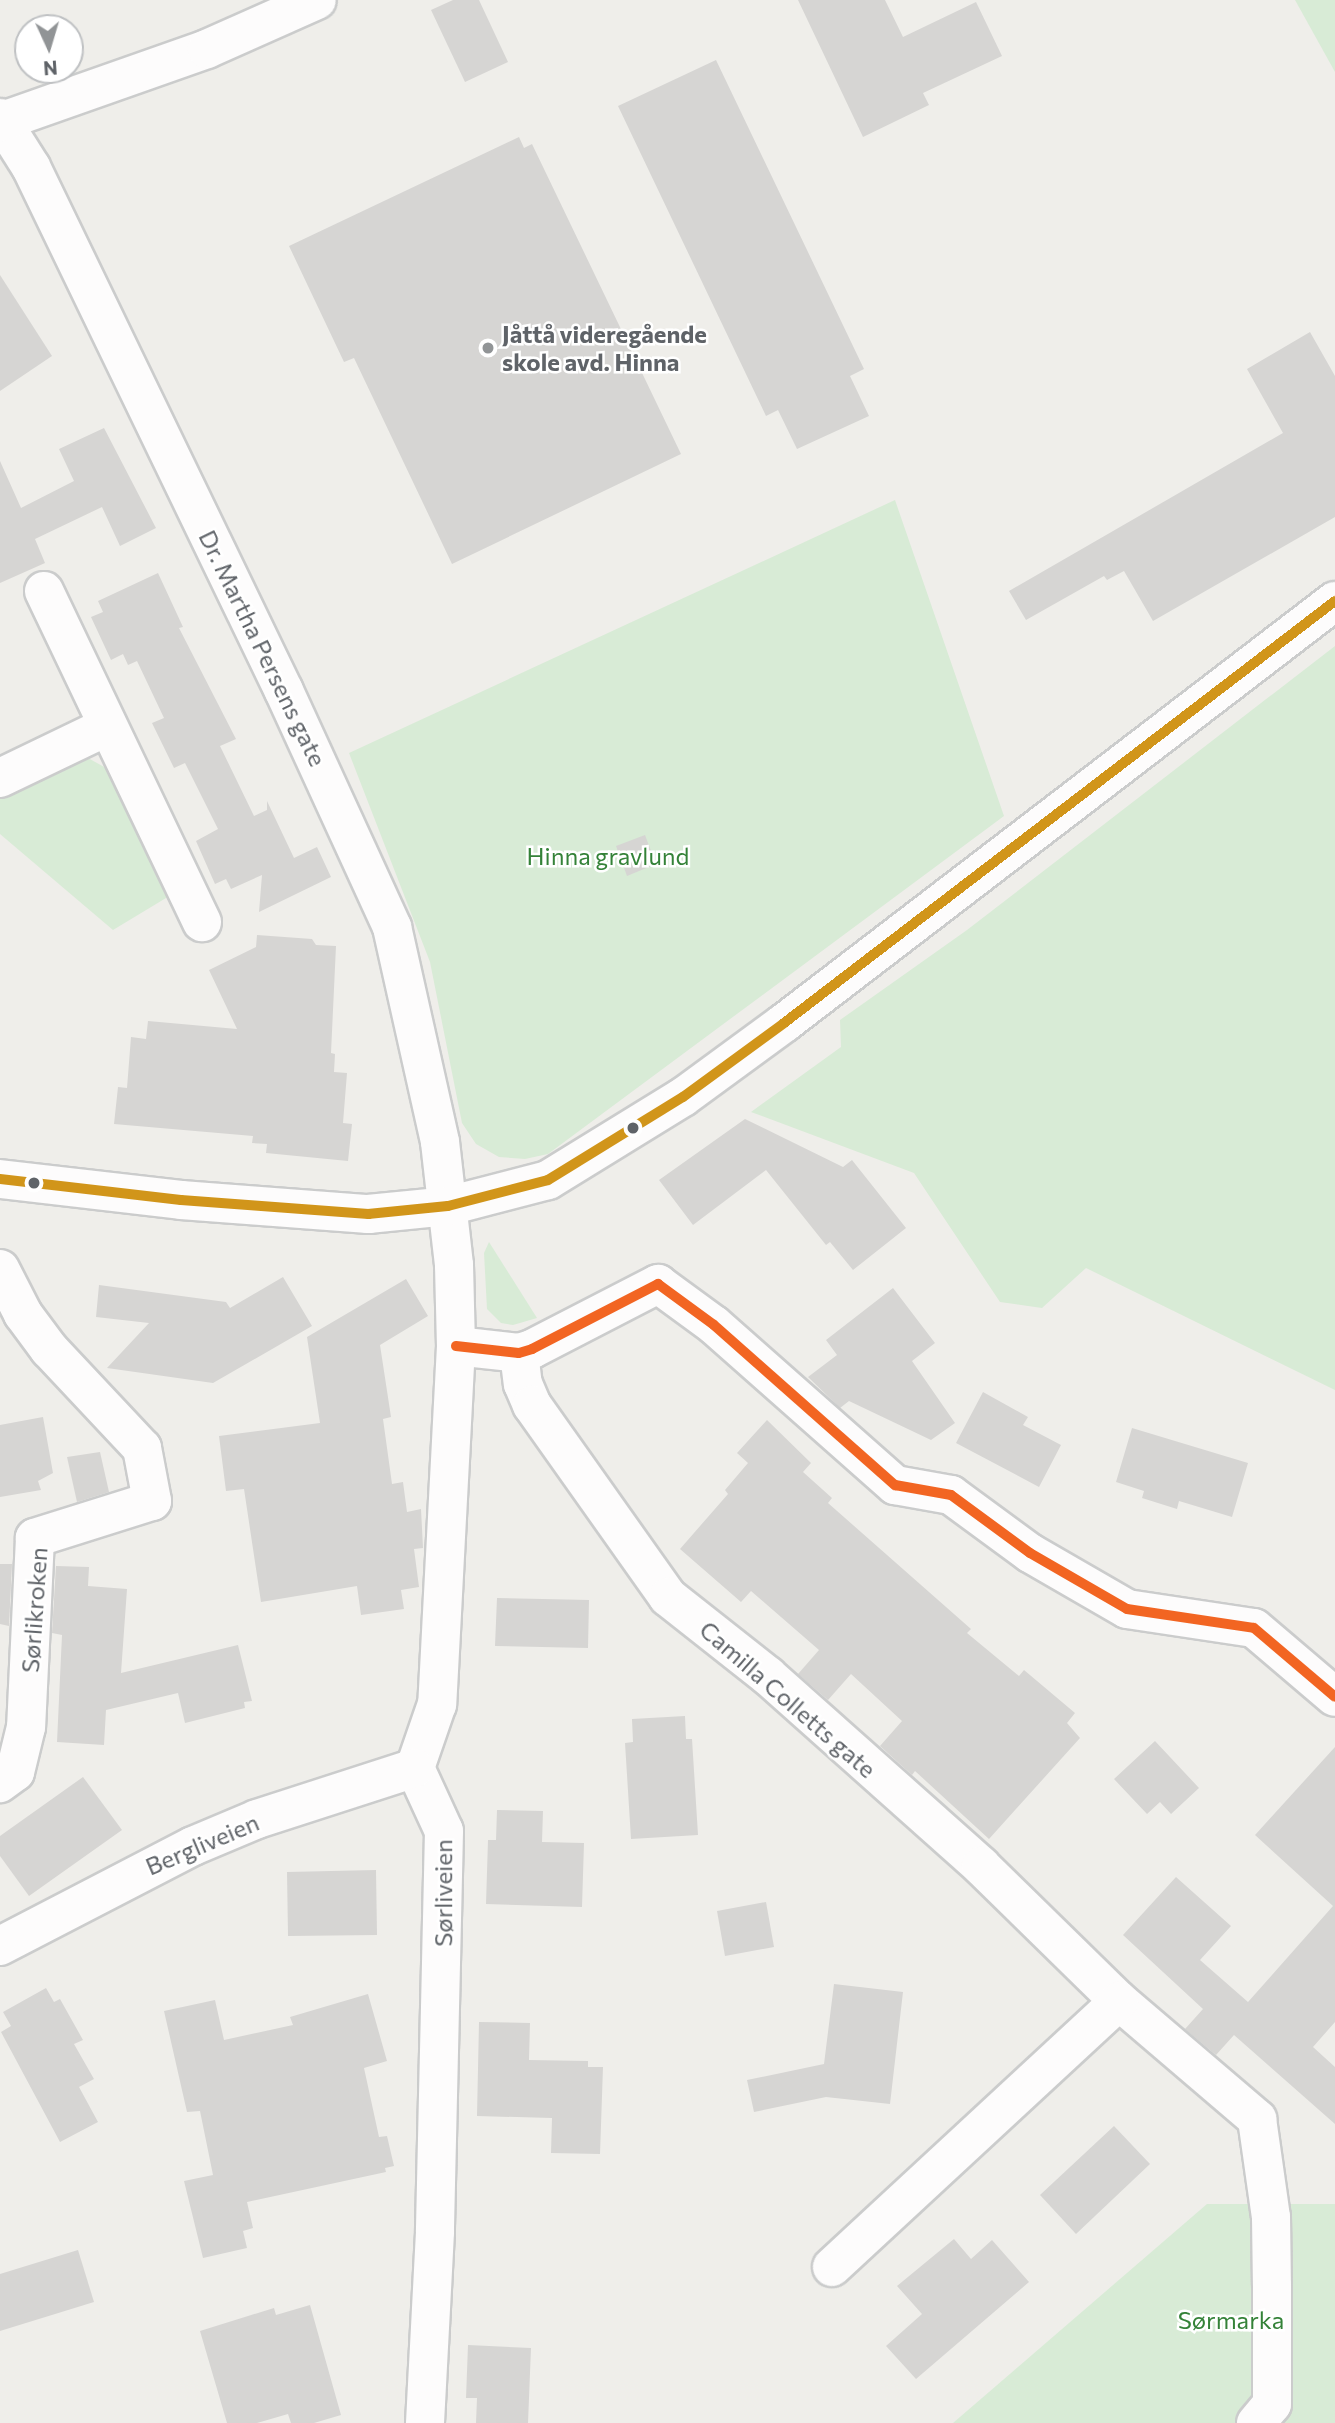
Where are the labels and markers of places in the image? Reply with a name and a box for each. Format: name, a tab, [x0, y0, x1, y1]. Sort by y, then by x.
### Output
place label: Jåttå videregående skole avd. Hinna	[502, 320, 707, 376]
marker: Jåttå videregående skole avd. Hinna	[480, 340, 496, 356]
unlabelled marker	[626, 1121, 640, 1135]
unlabelled marker	[27, 1176, 41, 1190]

